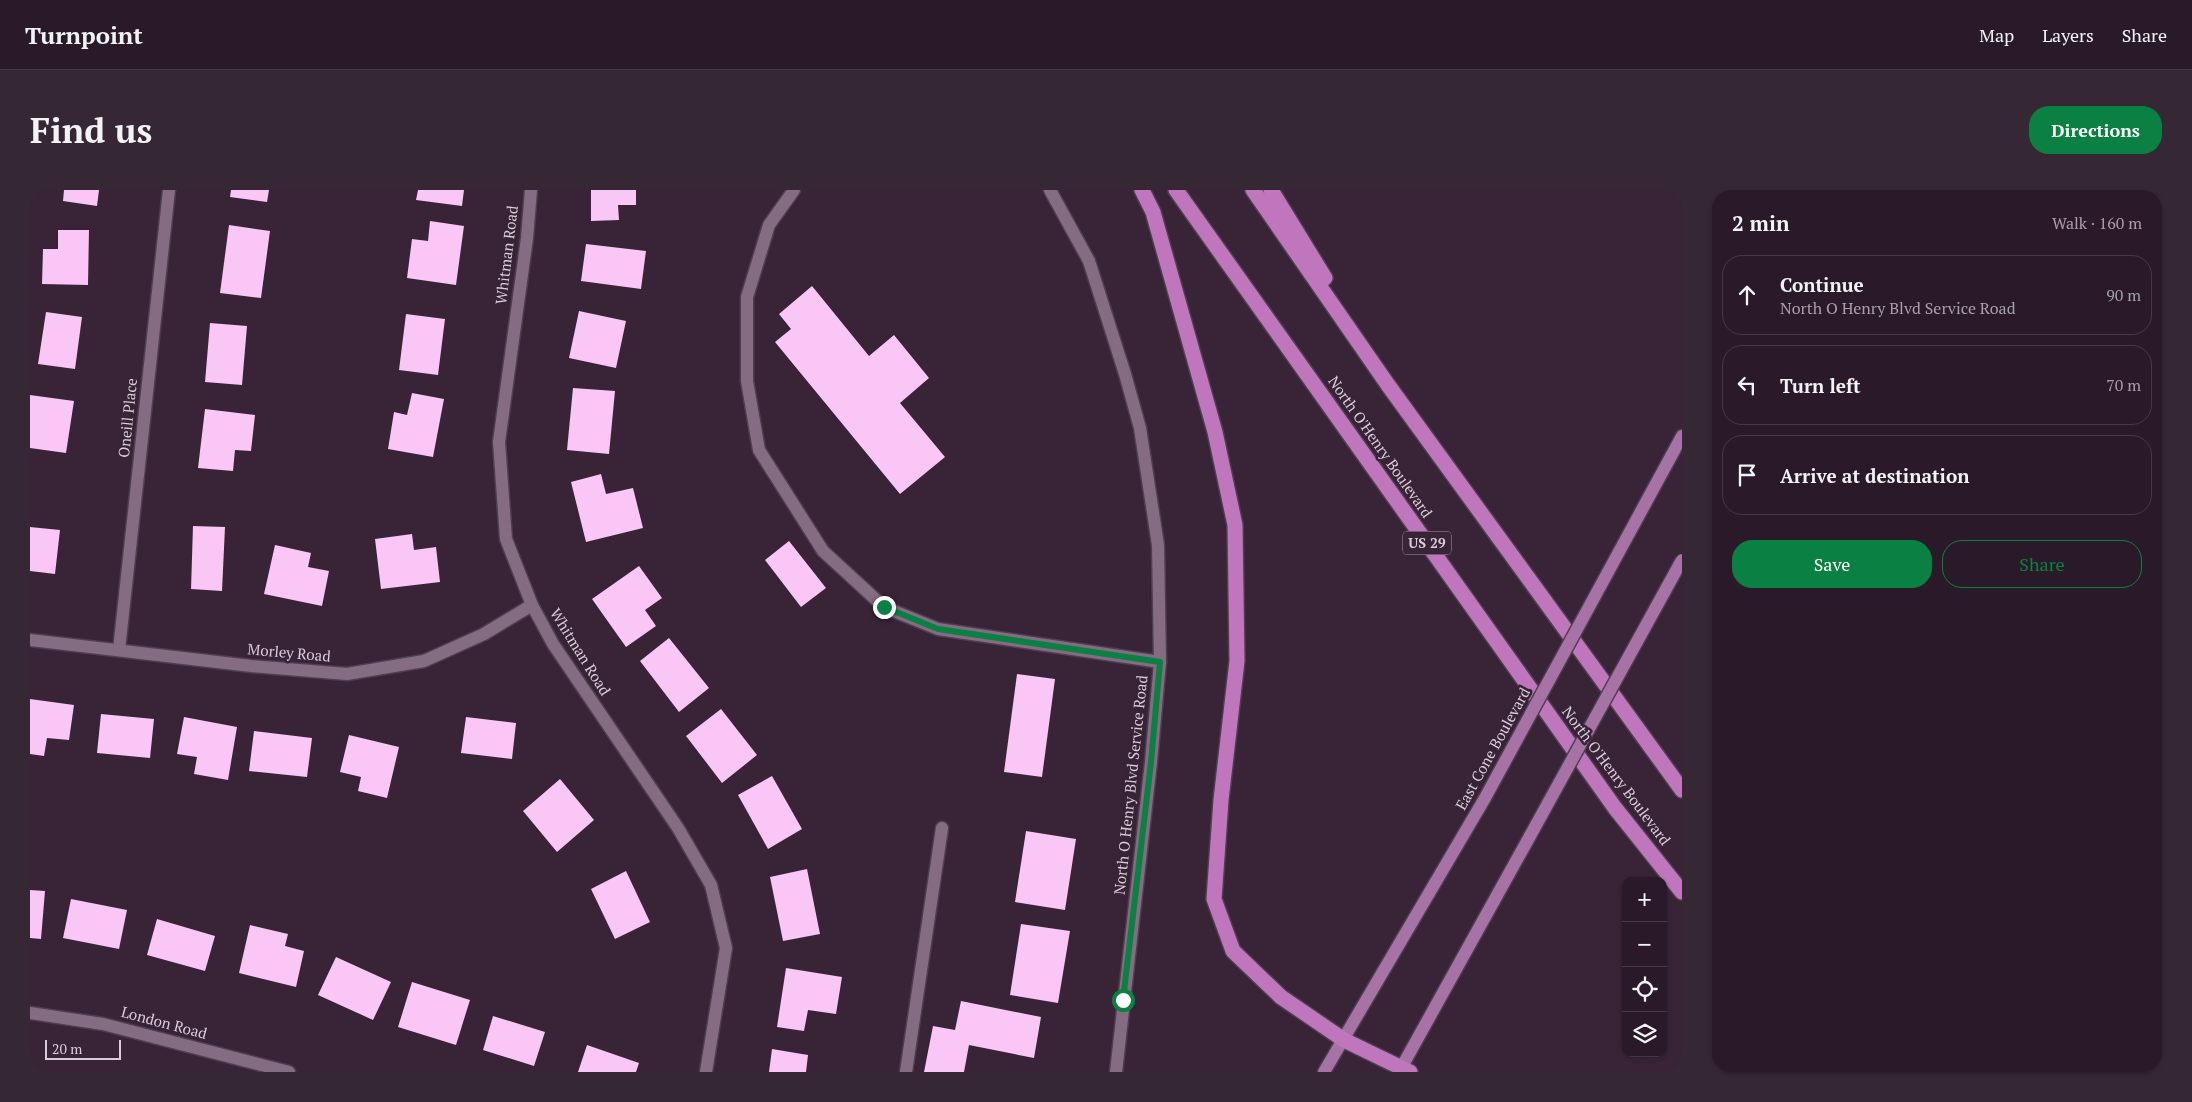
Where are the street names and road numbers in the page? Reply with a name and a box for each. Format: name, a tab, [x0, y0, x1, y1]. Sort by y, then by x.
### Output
street label: Whitman Road	[490, 204, 522, 305]
street label: North O'Henry Boulevard	[1324, 372, 1437, 521]
street label: Oneill Place	[113, 377, 141, 459]
road number: US 29	[1403, 532, 1451, 554]
street label: Whitman Road	[546, 604, 616, 699]
street label: Morley Road	[247, 638, 332, 666]
street label: North O Henry Blvd Service Road	[1109, 674, 1151, 896]
street label: East Cone Boulevard	[1450, 684, 1534, 813]
street label: North O'Henry Boulevard	[1558, 702, 1676, 849]
street label: London Road	[119, 1001, 209, 1043]

